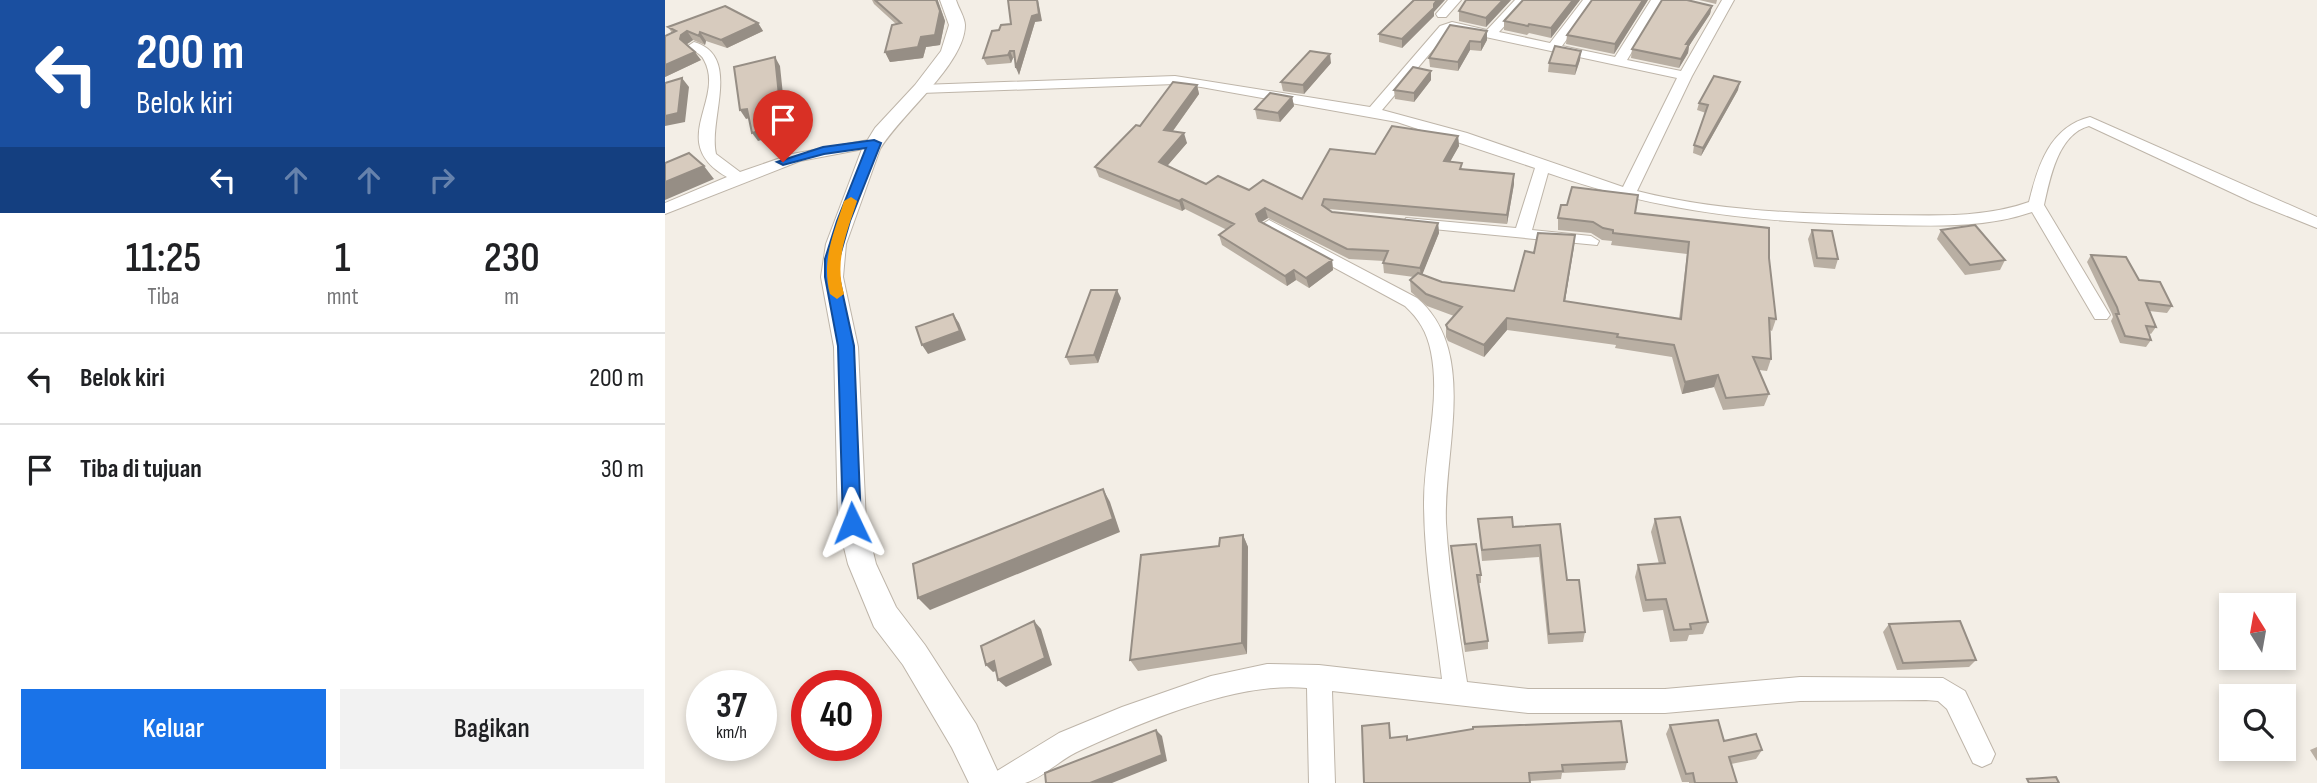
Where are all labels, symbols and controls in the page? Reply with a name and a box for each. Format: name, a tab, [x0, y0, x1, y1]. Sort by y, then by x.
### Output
text: 200 m	[136, 24, 244, 83]
icon: left	[21, 28, 112, 119]
text: Belok kiri	[136, 84, 233, 123]
pin	[753, 90, 813, 162]
icon: arrive	[764, 101, 802, 139]
icon: left	[204, 161, 242, 199]
icon: ahead	[277, 161, 315, 199]
icon: ahead	[350, 161, 388, 199]
icon: right	[423, 161, 461, 199]
text: 11:25	[125, 233, 201, 284]
text: 1	[335, 233, 350, 284]
text: 230	[484, 233, 540, 284]
text: Tiba	[147, 283, 179, 311]
text: mnt	[327, 283, 358, 311]
text: m	[504, 283, 519, 311]
icon: left	[21, 360, 59, 398]
text: Belok kiri	[80, 363, 165, 394]
text: 200 m	[589, 363, 644, 394]
icon: arrive	[21, 451, 59, 489]
text: Tiba di tujuan	[80, 454, 202, 485]
text: 30 m	[601, 454, 644, 485]
position arrow	[815, 486, 889, 560]
north arrow	[2219, 593, 2296, 670]
map controls	[2219, 593, 2296, 761]
speed limit sign: 40	[791, 670, 882, 761]
button: search	[2219, 684, 2296, 761]
text: 37	[716, 685, 747, 728]
button: Keluar	[21, 689, 326, 769]
button: Bagikan	[340, 689, 644, 769]
text: km/h	[716, 722, 747, 743]

